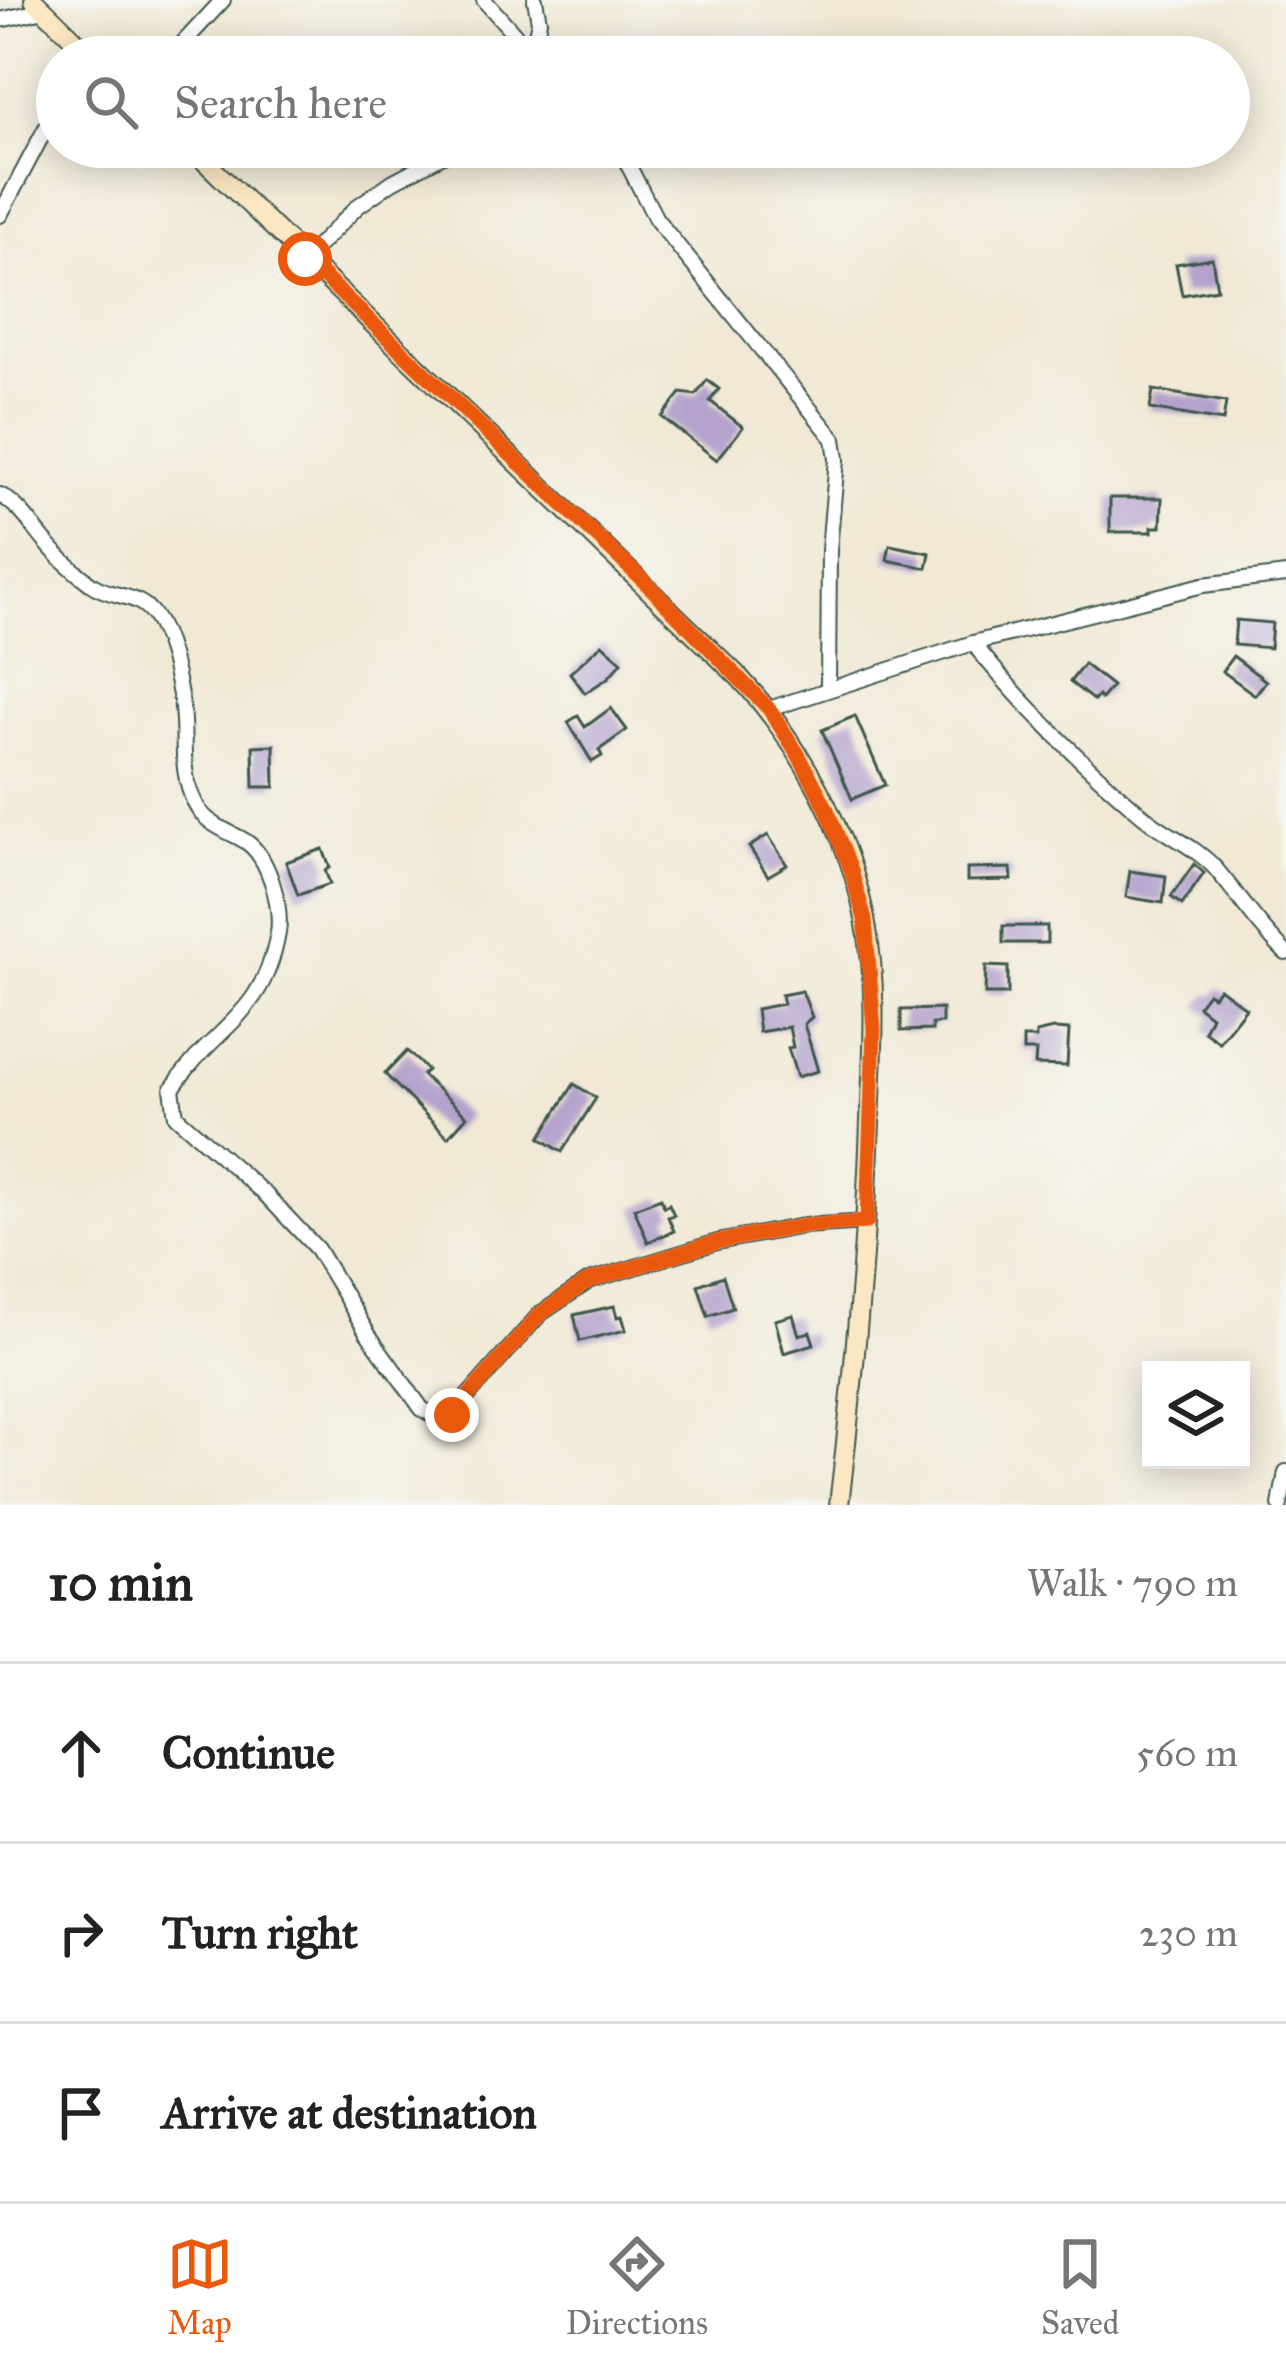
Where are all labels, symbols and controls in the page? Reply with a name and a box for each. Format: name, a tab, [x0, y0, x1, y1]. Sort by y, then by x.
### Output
search box	[36, 36, 1250, 168]
icon: search	[78, 69, 144, 135]
text: Search here	[174, 75, 387, 130]
route start	[278, 232, 332, 286]
map controls	[1142, 1361, 1250, 1469]
button: layers	[1142, 1361, 1250, 1469]
route end	[425, 1388, 479, 1442]
text: 10 min	[48, 1552, 193, 1614]
text: Walk · 790 m	[1027, 1559, 1238, 1607]
icon: ahead	[48, 1720, 114, 1786]
text: Continue	[162, 1725, 335, 1780]
text: 560 m	[1136, 1729, 1238, 1777]
icon: right	[48, 1900, 114, 1966]
text: Turn right	[162, 1905, 358, 1960]
text: 230 m	[1139, 1909, 1238, 1957]
icon: arrive	[48, 2080, 114, 2146]
text: Arrive at destination	[162, 2085, 537, 2140]
tab: Map	[167, 2231, 233, 2343]
tab: Directions	[566, 2231, 708, 2343]
tab: Saved	[1041, 2231, 1119, 2343]

